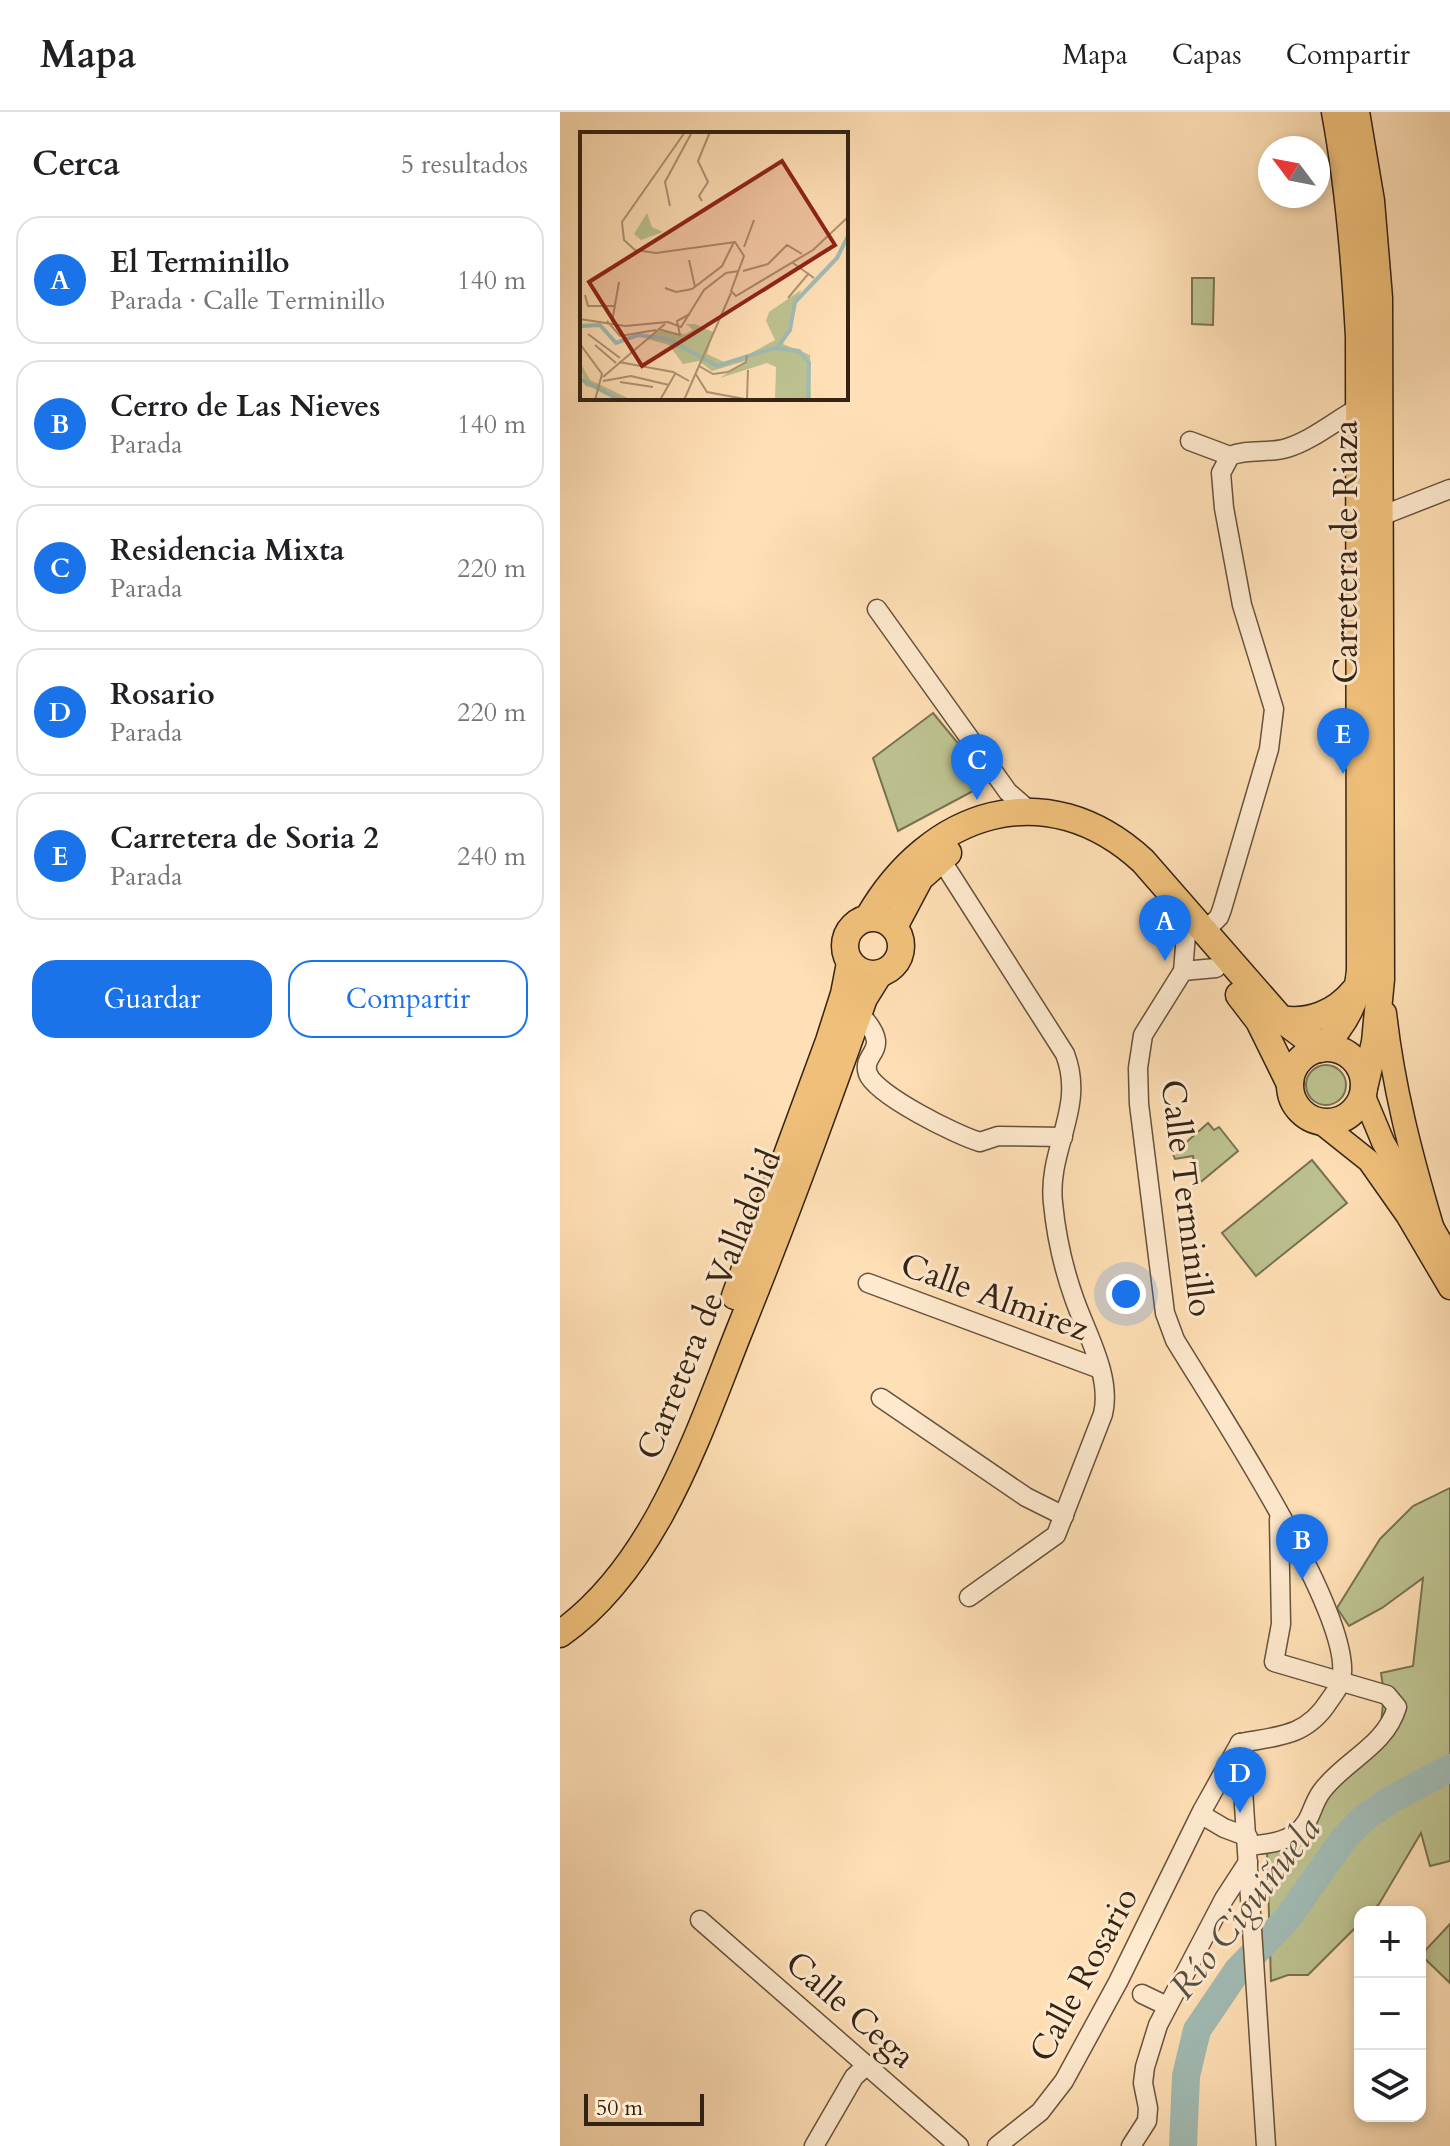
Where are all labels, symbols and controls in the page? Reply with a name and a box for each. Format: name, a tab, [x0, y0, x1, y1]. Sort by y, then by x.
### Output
text: Mapa	[40, 29, 136, 81]
text: Mapa	[1062, 36, 1128, 74]
text: Capas	[1172, 36, 1242, 74]
text: Compartir	[1286, 36, 1410, 74]
inset map	[580, 132, 848, 400]
north arrow	[1258, 136, 1330, 208]
text: Cerca	[32, 141, 120, 187]
text: 5 resultados	[401, 147, 528, 182]
text: El Terminillo	[110, 242, 289, 283]
text: A	[50, 263, 70, 298]
text: 140 m	[457, 263, 526, 298]
text: Parada · Calle Terminillo	[110, 283, 385, 318]
text: Cerro de Las Nieves	[110, 386, 380, 427]
text: B	[51, 407, 69, 442]
text: 140 m	[457, 407, 526, 442]
street label: Carretera de Riaza	[1323, 420, 1369, 684]
text: Parada	[110, 427, 182, 462]
text: Residencia Mixta	[110, 530, 345, 571]
text: C	[50, 551, 70, 586]
text: 220 m	[457, 551, 526, 586]
text: Parada	[110, 571, 182, 606]
text: Rosario	[110, 674, 215, 715]
text: D	[49, 695, 71, 730]
text: 220 m	[457, 695, 526, 730]
pin: E	[1317, 708, 1369, 774]
text: Parada	[110, 715, 182, 750]
pin: C	[951, 734, 1003, 800]
text: Carretera de Soria 2	[110, 818, 379, 859]
text: E	[52, 839, 68, 874]
text: 240 m	[457, 839, 526, 874]
text: Parada	[110, 859, 182, 894]
pin: A	[1139, 895, 1191, 961]
button: Guardar	[32, 960, 272, 1038]
button: Compartir	[288, 960, 528, 1038]
street label: Calle Terminillo	[1150, 1077, 1224, 1319]
street label: Carretera de Valladolid	[626, 1143, 792, 1466]
street label: Calle Almirez	[894, 1242, 1095, 1352]
your location	[1106, 1274, 1146, 1314]
pin: B	[1276, 1514, 1328, 1580]
pin: D	[1214, 1747, 1266, 1813]
water label: Río Ciguiñuela	[1158, 1806, 1332, 2009]
street label: Calle Rosario	[1019, 1879, 1149, 2070]
map controls	[1354, 1906, 1426, 2122]
button: +	[1354, 1906, 1426, 1978]
street label: Calle Cega	[776, 1941, 925, 2079]
button: −	[1354, 1978, 1426, 2050]
button: layers	[1354, 2050, 1426, 2122]
scale bar	[584, 2090, 704, 2126]
text: 50 m	[596, 2093, 643, 2123]

